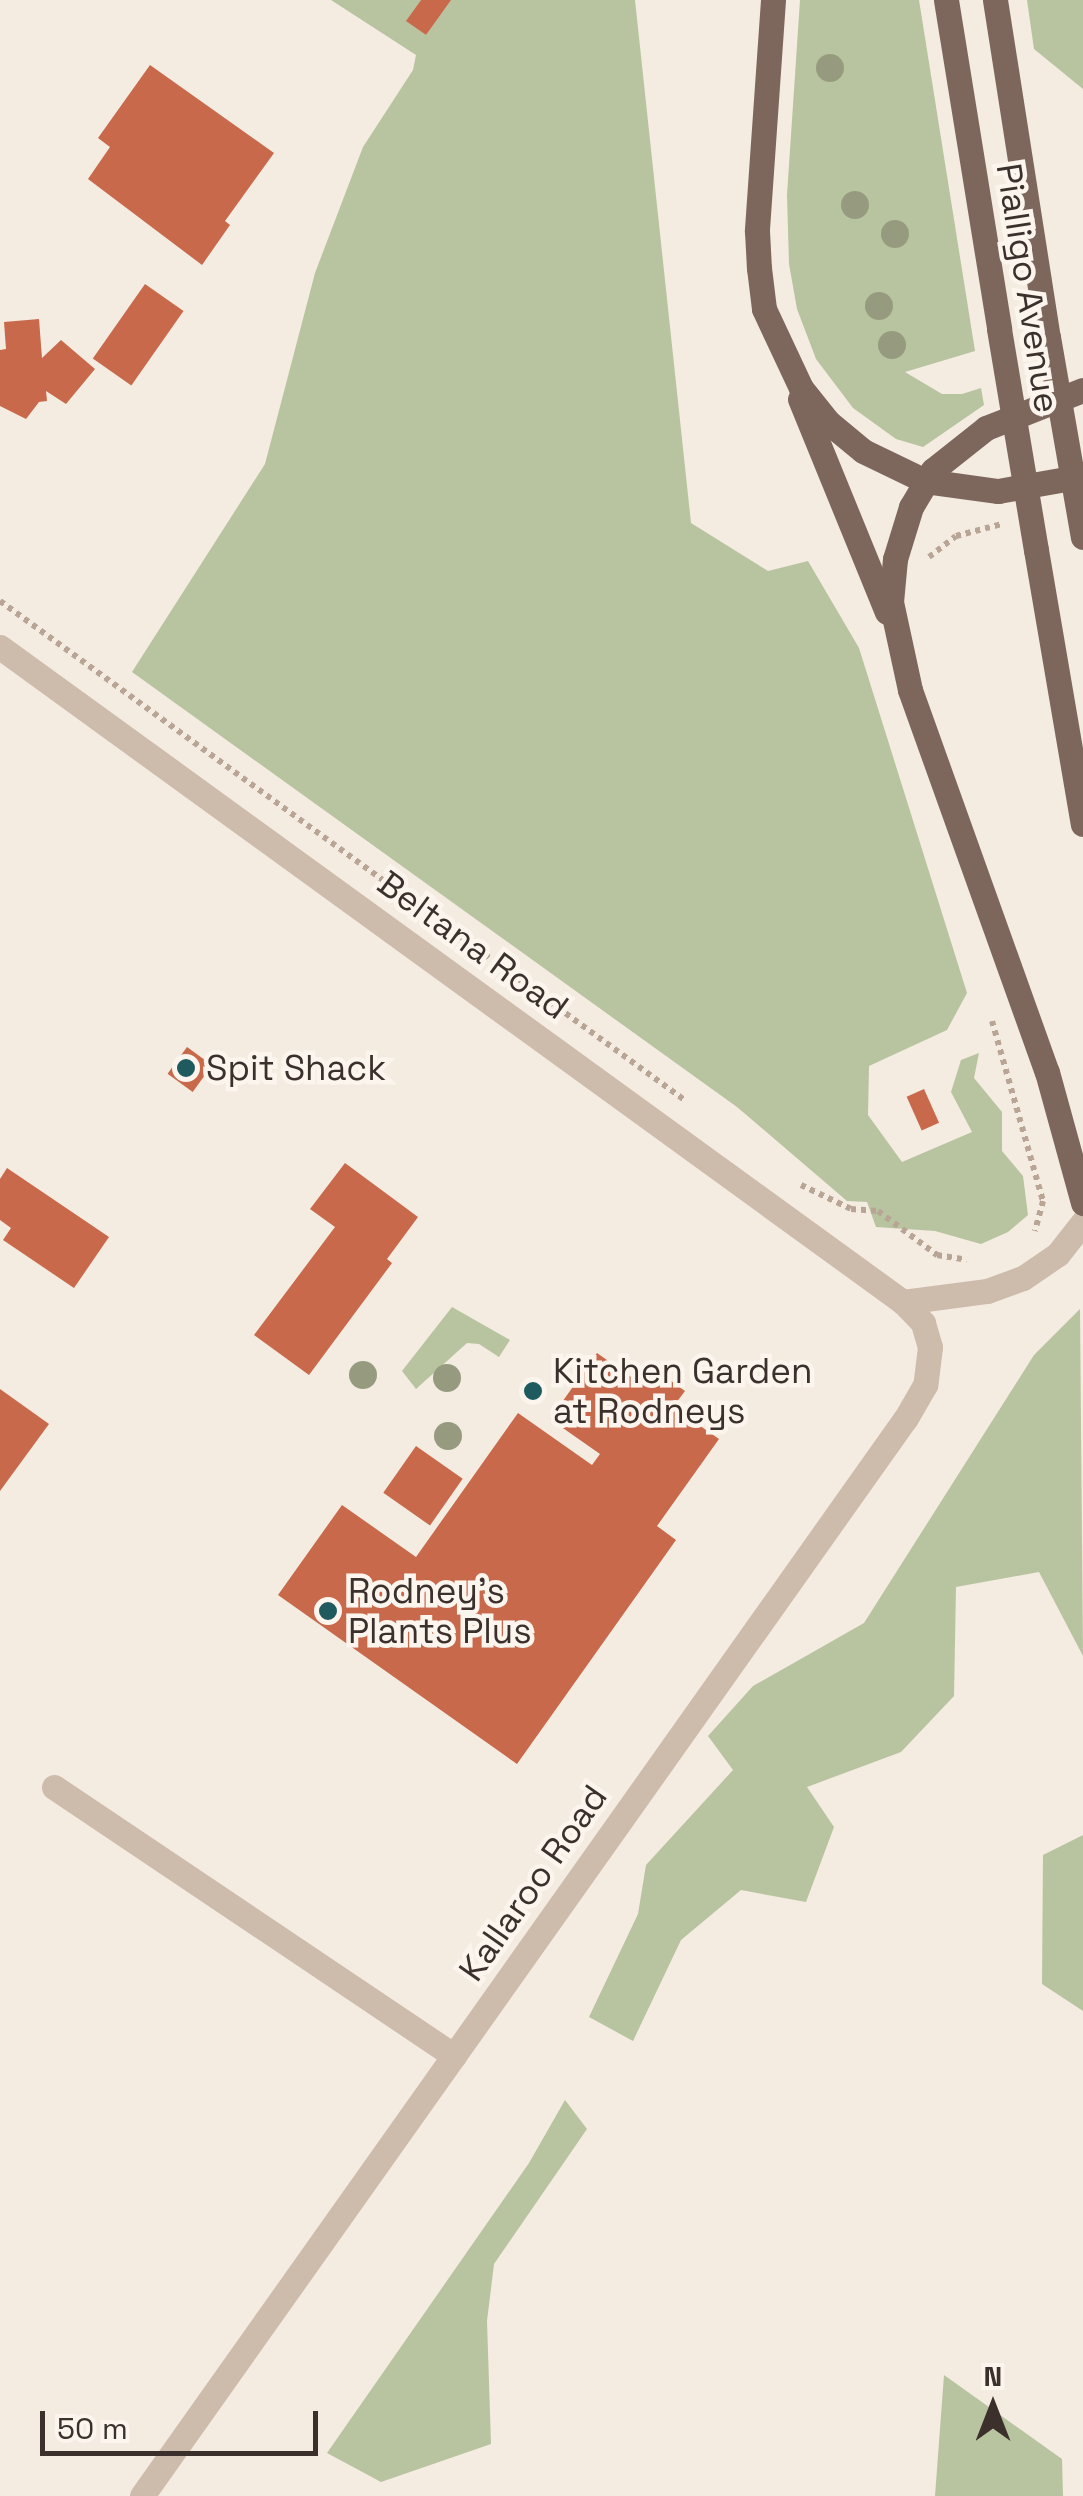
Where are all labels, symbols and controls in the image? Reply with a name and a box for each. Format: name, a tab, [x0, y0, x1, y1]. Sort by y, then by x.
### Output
street label: Pialligo Avenue	[988, 160, 1068, 416]
street label: Beltana Road	[370, 862, 576, 1028]
place label: Spit Shack	[206, 1047, 386, 1089]
marker: Spit Shack	[175, 1057, 197, 1079]
place label: Kitchen Garden at Rodneys	[553, 1350, 812, 1432]
marker: Kitchen Garden at Rodneys	[522, 1380, 544, 1402]
place label: Rodney's Plants Plus	[348, 1570, 532, 1652]
marker: Rodney's Plants Plus	[317, 1600, 339, 1622]
street label: Kallaroo Road	[450, 1777, 616, 1989]
north arrow	[943, 2356, 1043, 2456]
text: N	[984, 2358, 1002, 2394]
scale bar	[45, 2391, 322, 2453]
text: 50 m	[57, 2409, 128, 2448]

